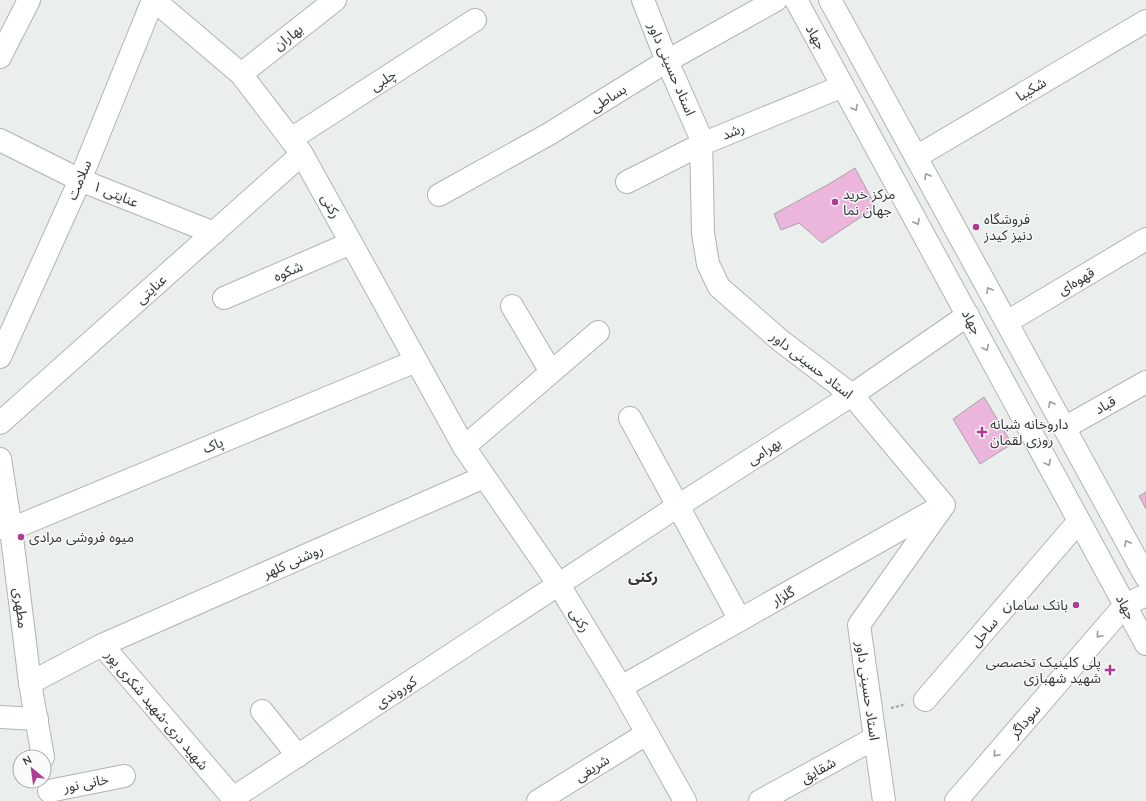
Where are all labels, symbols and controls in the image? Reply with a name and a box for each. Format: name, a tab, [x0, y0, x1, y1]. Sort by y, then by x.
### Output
street label: استاد حسینی داور	[644, 19, 700, 118]
street label: بهاران	[270, 20, 307, 54]
street label: جهاد	[802, 21, 830, 53]
street label: چلبی	[367, 65, 400, 96]
street label: شکیبا	[1013, 73, 1049, 105]
street label: بساطی	[586, 80, 630, 116]
one-way arrow	[850, 104, 858, 111]
street label: رشد	[719, 118, 747, 144]
street label: سلامت	[63, 157, 96, 203]
one-way arrow	[924, 173, 931, 180]
street label: عنایتی ۱	[91, 177, 141, 211]
place label: مرکز خرید جهان نما	[843, 185, 895, 219]
street label: رکنی	[317, 191, 345, 221]
marker: مرکز خرید جهان نما	[830, 197, 840, 207]
place label: فروشگاه دنیز کیدز	[983, 210, 1033, 244]
one-way arrow	[913, 218, 920, 225]
marker: فروشگاه دنیز کیدز	[971, 222, 981, 232]
street label: شکوه	[271, 257, 306, 285]
street label: قهوه‌ای	[1054, 263, 1098, 299]
street label: عنایتی	[132, 270, 170, 308]
one-way arrow	[986, 287, 994, 295]
street label: جهاد	[958, 306, 986, 338]
street label: استاد حسینی داور	[766, 327, 857, 403]
one-way arrow	[982, 344, 989, 352]
street label: قباد	[1091, 392, 1119, 418]
one-way arrow	[1049, 401, 1056, 409]
place label: داروخانه شبانه روزی لقمان	[990, 415, 1069, 449]
marker: داروخانه شبانه روزی لقمان	[977, 427, 987, 437]
street label: پاک	[200, 433, 226, 458]
street label: بهرامی	[744, 433, 785, 469]
one-way arrow	[1043, 459, 1051, 466]
place label: میوه فروشی مرادی	[29, 528, 134, 546]
marker: میوه فروشی مرادی	[16, 532, 26, 542]
street label: روشنی کلهر	[259, 540, 326, 583]
one-way arrow	[1125, 540, 1132, 547]
district label: رکنی	[628, 567, 658, 586]
street label: گلزار	[767, 582, 798, 610]
street label: مطهری	[10, 587, 32, 629]
street label: جهاد	[1112, 591, 1140, 623]
place label: بانک سامان	[1003, 596, 1068, 614]
marker: بانک سامان	[1071, 600, 1081, 610]
street label: رکنی	[566, 604, 594, 636]
street label: ساحل	[966, 613, 1002, 651]
one-way arrow	[1097, 630, 1104, 637]
street label: استاد حسینی داور	[852, 639, 884, 742]
street label: شهید دری-شهید شکری پور	[100, 646, 212, 774]
place label: پلی کلینیک تخصصی شهید شهبازی	[986, 653, 1101, 687]
marker: پلی کلینیک تخصصی شهید شهبازی	[1104, 664, 1116, 676]
street label: کوروندی	[372, 672, 420, 712]
street label: سوداگر	[1005, 700, 1045, 742]
north arrow	[12, 749, 52, 789]
street label: شریفی	[571, 750, 613, 786]
one-way arrow	[994, 750, 1001, 757]
text: N	[20, 752, 34, 768]
street label: شقایق	[797, 753, 839, 788]
street label: خانی نور	[61, 770, 110, 796]

